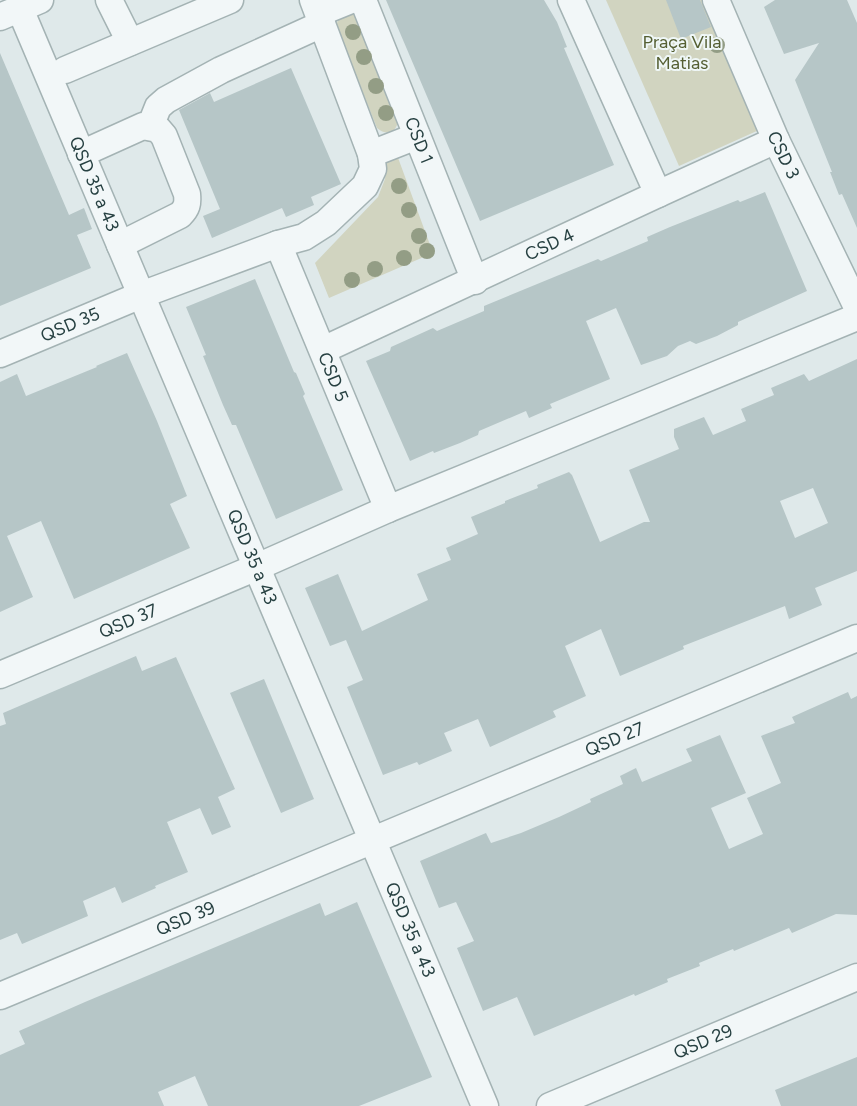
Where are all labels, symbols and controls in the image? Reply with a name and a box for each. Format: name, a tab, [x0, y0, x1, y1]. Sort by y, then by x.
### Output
park label: Praça Vila Matias	[643, 31, 721, 74]
street label: CSD 1	[400, 114, 438, 167]
street label: CSD 3	[762, 128, 804, 183]
street label: QSD 35 a 43	[64, 133, 124, 235]
street label: CSD 4	[521, 223, 578, 265]
street label: QSD 35	[37, 303, 103, 347]
street label: CSD 5	[313, 349, 353, 405]
street label: QSD 35 a 43	[222, 506, 282, 608]
street label: QSD 37	[96, 599, 161, 643]
street label: QSD 27	[582, 717, 648, 761]
street label: QSD 35 a 43	[380, 879, 440, 981]
street label: QSD 39	[153, 896, 218, 941]
street label: QSD 29	[670, 1020, 736, 1064]

